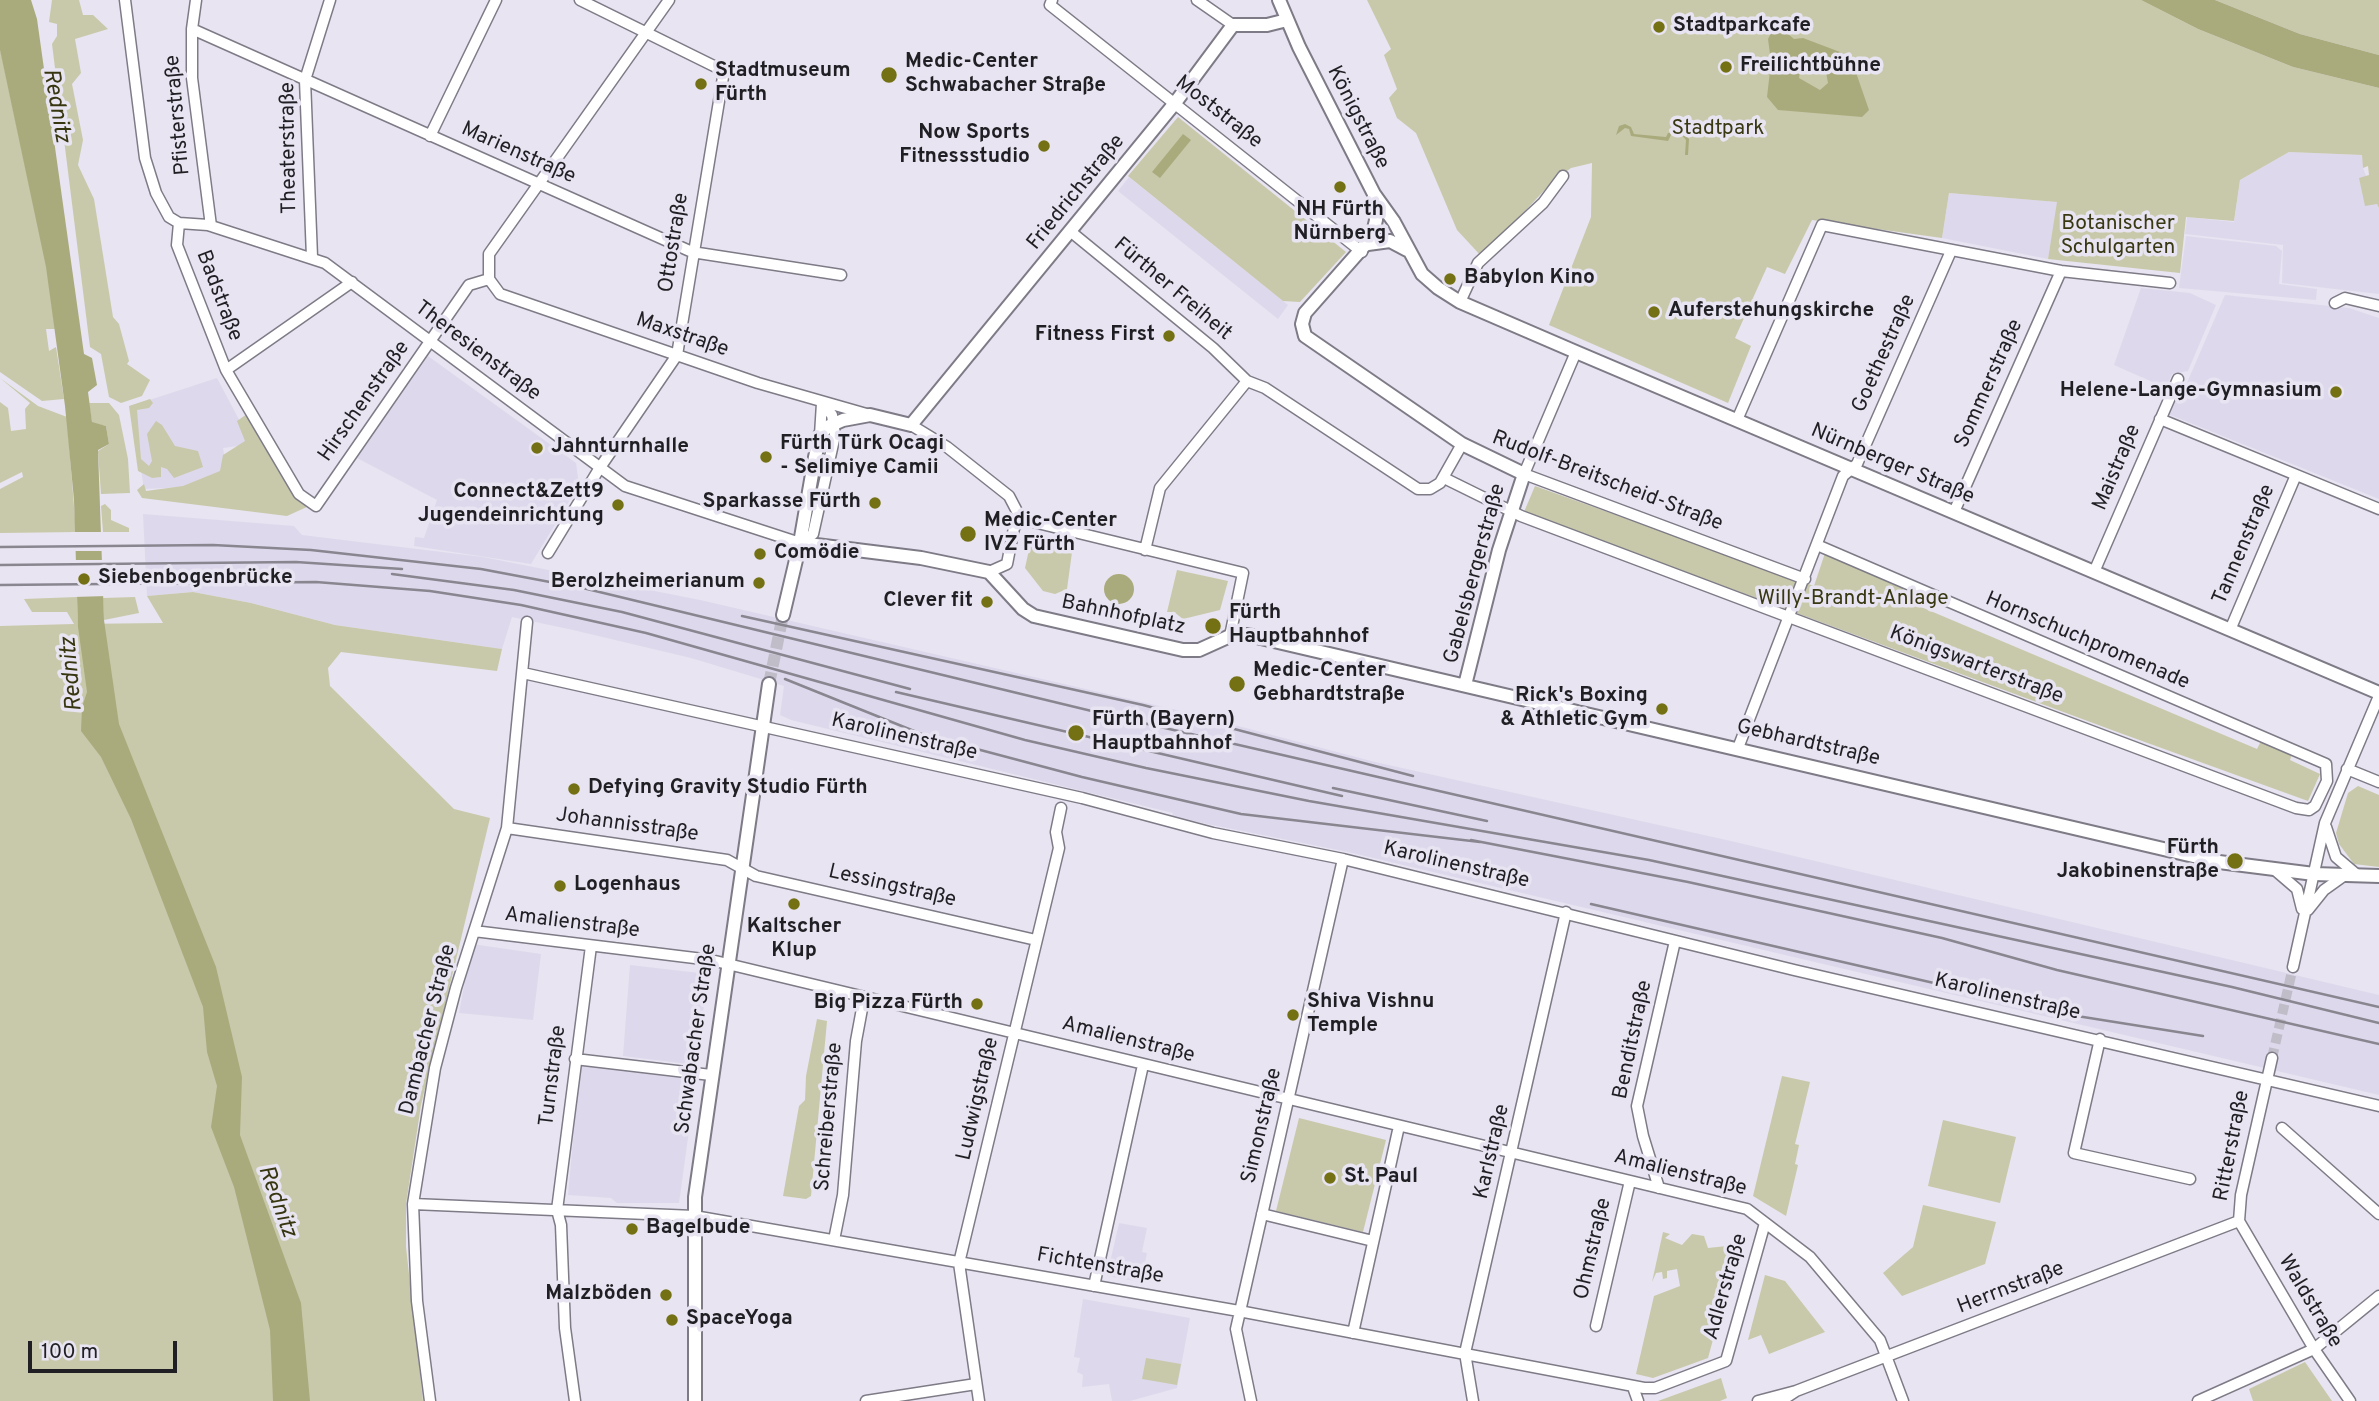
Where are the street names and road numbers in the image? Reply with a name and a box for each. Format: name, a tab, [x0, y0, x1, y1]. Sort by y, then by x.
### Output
street label: Pfisterstraße	[161, 54, 197, 176]
street label: Königstraße	[1320, 62, 1394, 174]
street label: Moststraße	[1169, 71, 1267, 155]
street label: Theaterstraße	[276, 82, 304, 214]
street label: Marienstraße	[457, 118, 579, 190]
street label: Friedrichstraße	[1023, 130, 1131, 256]
street label: Ottostraße	[655, 191, 695, 295]
street label: Fürther Freiheit	[1108, 233, 1236, 347]
street label: Badstraße	[189, 247, 247, 345]
street label: Goethestraße	[1848, 291, 1922, 417]
street label: Theresienstraße	[409, 296, 545, 408]
street label: Maxstraße	[632, 308, 732, 364]
street label: Sommerstraße	[1950, 316, 2030, 452]
street label: Hirschenstraße	[314, 337, 416, 467]
street label: Nürnberger Straße	[1806, 419, 1978, 511]
street label: Maistraße	[2089, 421, 2147, 515]
street label: Rudolf-Breitscheid-Straße	[1488, 426, 1726, 538]
street label: Gabelsbergerstraße	[1440, 481, 1512, 667]
street label: Tannenstraße	[2208, 481, 2282, 609]
street label: Hornschuchpromenade	[1981, 588, 2193, 696]
street label: Bahnhofplatz	[1059, 591, 1187, 641]
street label: Königswarterstraße	[1886, 621, 2066, 711]
street label: Karolinenstraße	[829, 709, 979, 767]
street label: Gebhardtstraße	[1734, 715, 1882, 773]
street label: Johannisstraße	[554, 804, 700, 848]
street label: Karolinenstraße	[1381, 837, 1531, 895]
street label: Lessingstraße	[826, 860, 958, 914]
street label: Amalienstraße	[503, 903, 641, 945]
street label: Dambacher Straße	[396, 942, 462, 1118]
street label: Schwabacher Straße	[671, 942, 723, 1136]
street label: Karolinenstraße	[1932, 969, 2082, 1027]
street label: Benditstraße	[1609, 978, 1659, 1102]
street label: Amalienstraße	[1059, 1012, 1197, 1070]
street label: Turnstraße	[535, 1024, 573, 1128]
street label: Ludwigstraße	[953, 1035, 1005, 1163]
street label: Schreiberstraße	[811, 1042, 849, 1192]
street label: Simonstraße	[1237, 1066, 1289, 1186]
street label: Ritterstraße	[2210, 1088, 2256, 1204]
street label: Karlstraße	[1470, 1102, 1516, 1202]
street label: Amalienstraße	[1611, 1145, 1749, 1203]
street label: Ohmstraße	[1570, 1196, 1618, 1302]
street label: Adlerstraße	[1700, 1231, 1754, 1343]
street label: Fichtenstraße	[1034, 1243, 1166, 1291]
street label: Waldstraße	[2271, 1251, 2347, 1353]
street label: Herrnstraße	[1954, 1257, 2068, 1321]

